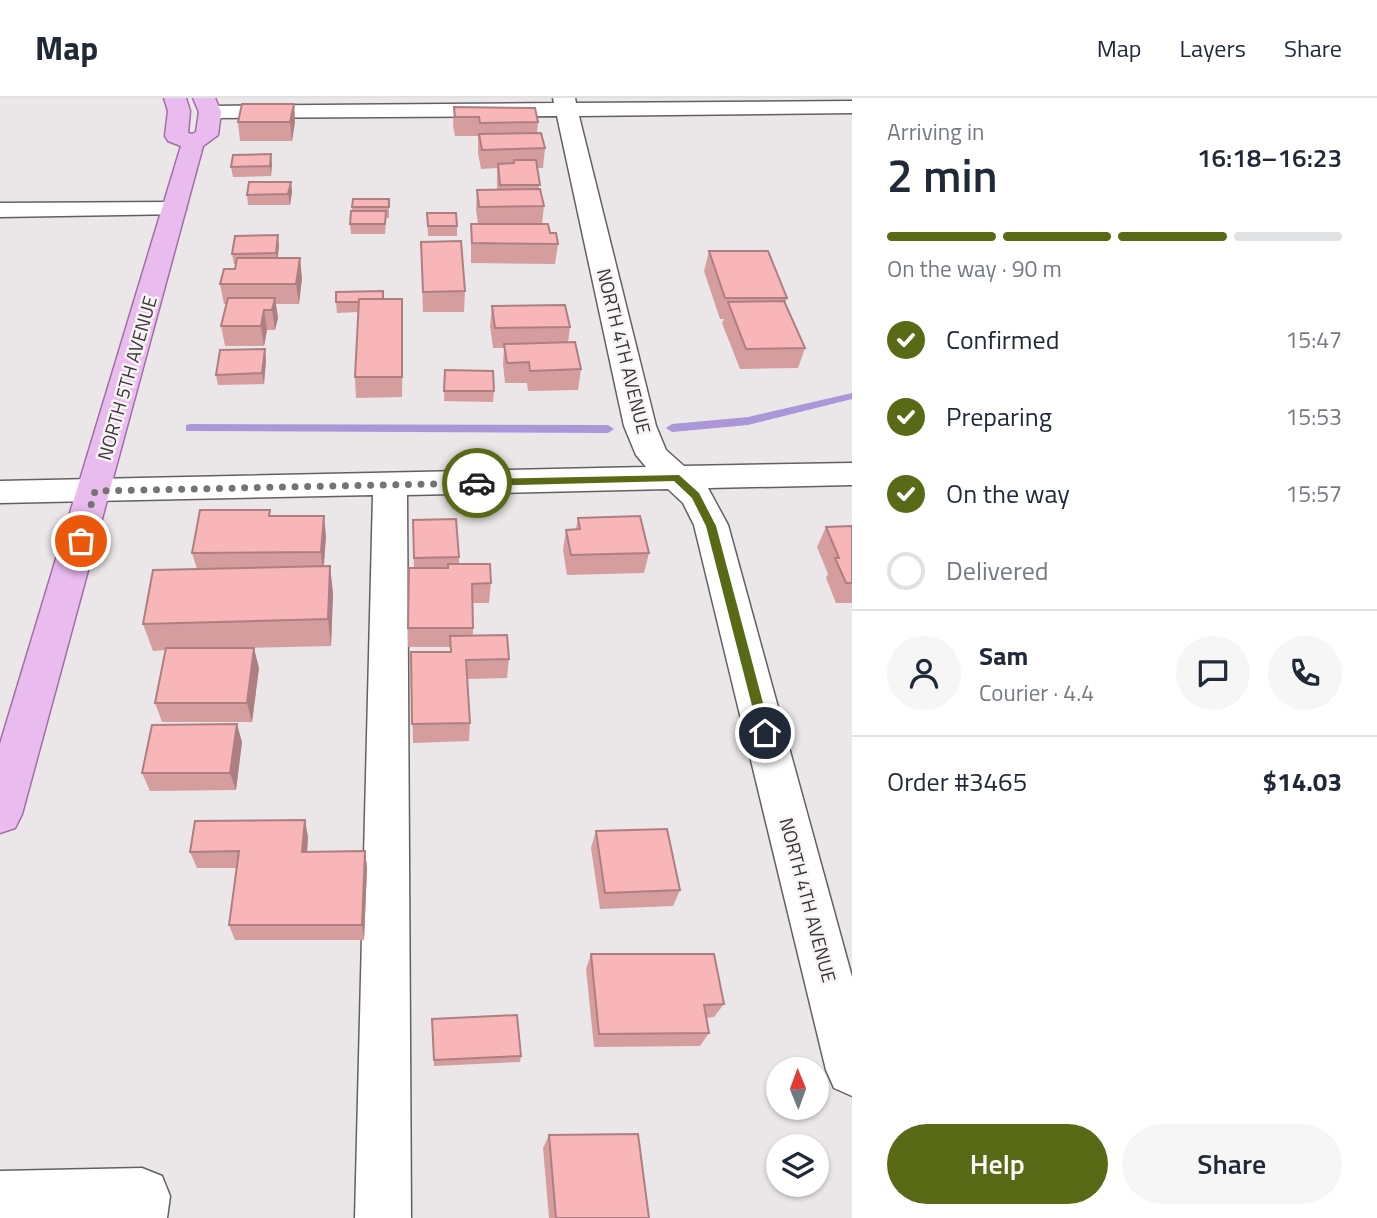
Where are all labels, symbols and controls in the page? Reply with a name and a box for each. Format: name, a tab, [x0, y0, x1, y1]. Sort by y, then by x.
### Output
text: Map	[35, 23, 98, 73]
text: Map	[1097, 30, 1142, 66]
text: Layers	[1180, 30, 1246, 66]
text: Share	[1284, 30, 1342, 66]
text: Arriving in	[887, 114, 984, 149]
text: 16:18–16:23	[1197, 138, 1342, 177]
text: 2 min	[887, 140, 998, 210]
text: On the way · 90 m	[887, 251, 1062, 286]
street label: NORTH 4TH AVENUE	[590, 265, 659, 437]
street label: NORTH 5TH AVENUE	[89, 292, 164, 463]
text: Confirmed	[946, 320, 1060, 359]
icon: check	[887, 321, 925, 359]
text: 15:47	[1285, 322, 1342, 357]
text: Preparing	[946, 397, 1052, 436]
icon: check	[887, 398, 925, 436]
text: 15:53	[1285, 399, 1342, 434]
courier	[442, 448, 512, 518]
icon: car	[458, 464, 496, 502]
text: On the way	[946, 474, 1070, 513]
icon: check	[887, 475, 925, 513]
text: 15:57	[1285, 476, 1342, 511]
pin	[51, 511, 111, 571]
icon: bag	[62, 522, 100, 560]
text: Delivered	[946, 551, 1049, 590]
button: person	[887, 636, 961, 710]
text: Sam	[979, 636, 1028, 675]
button: chat	[1176, 636, 1250, 710]
button: phone	[1268, 636, 1342, 710]
text: Courier · 4.4	[979, 675, 1094, 710]
pin	[735, 703, 795, 763]
icon: home	[746, 714, 784, 752]
text: Order #3465	[887, 762, 1027, 801]
text: $14.03	[1263, 762, 1342, 801]
street label: NORTH 4TH AVENUE	[773, 814, 844, 985]
north arrow	[766, 1057, 830, 1120]
map controls	[766, 1057, 829, 1197]
button: Help	[887, 1124, 1108, 1204]
button: Share	[1122, 1124, 1342, 1204]
button: layers	[766, 1134, 829, 1197]

